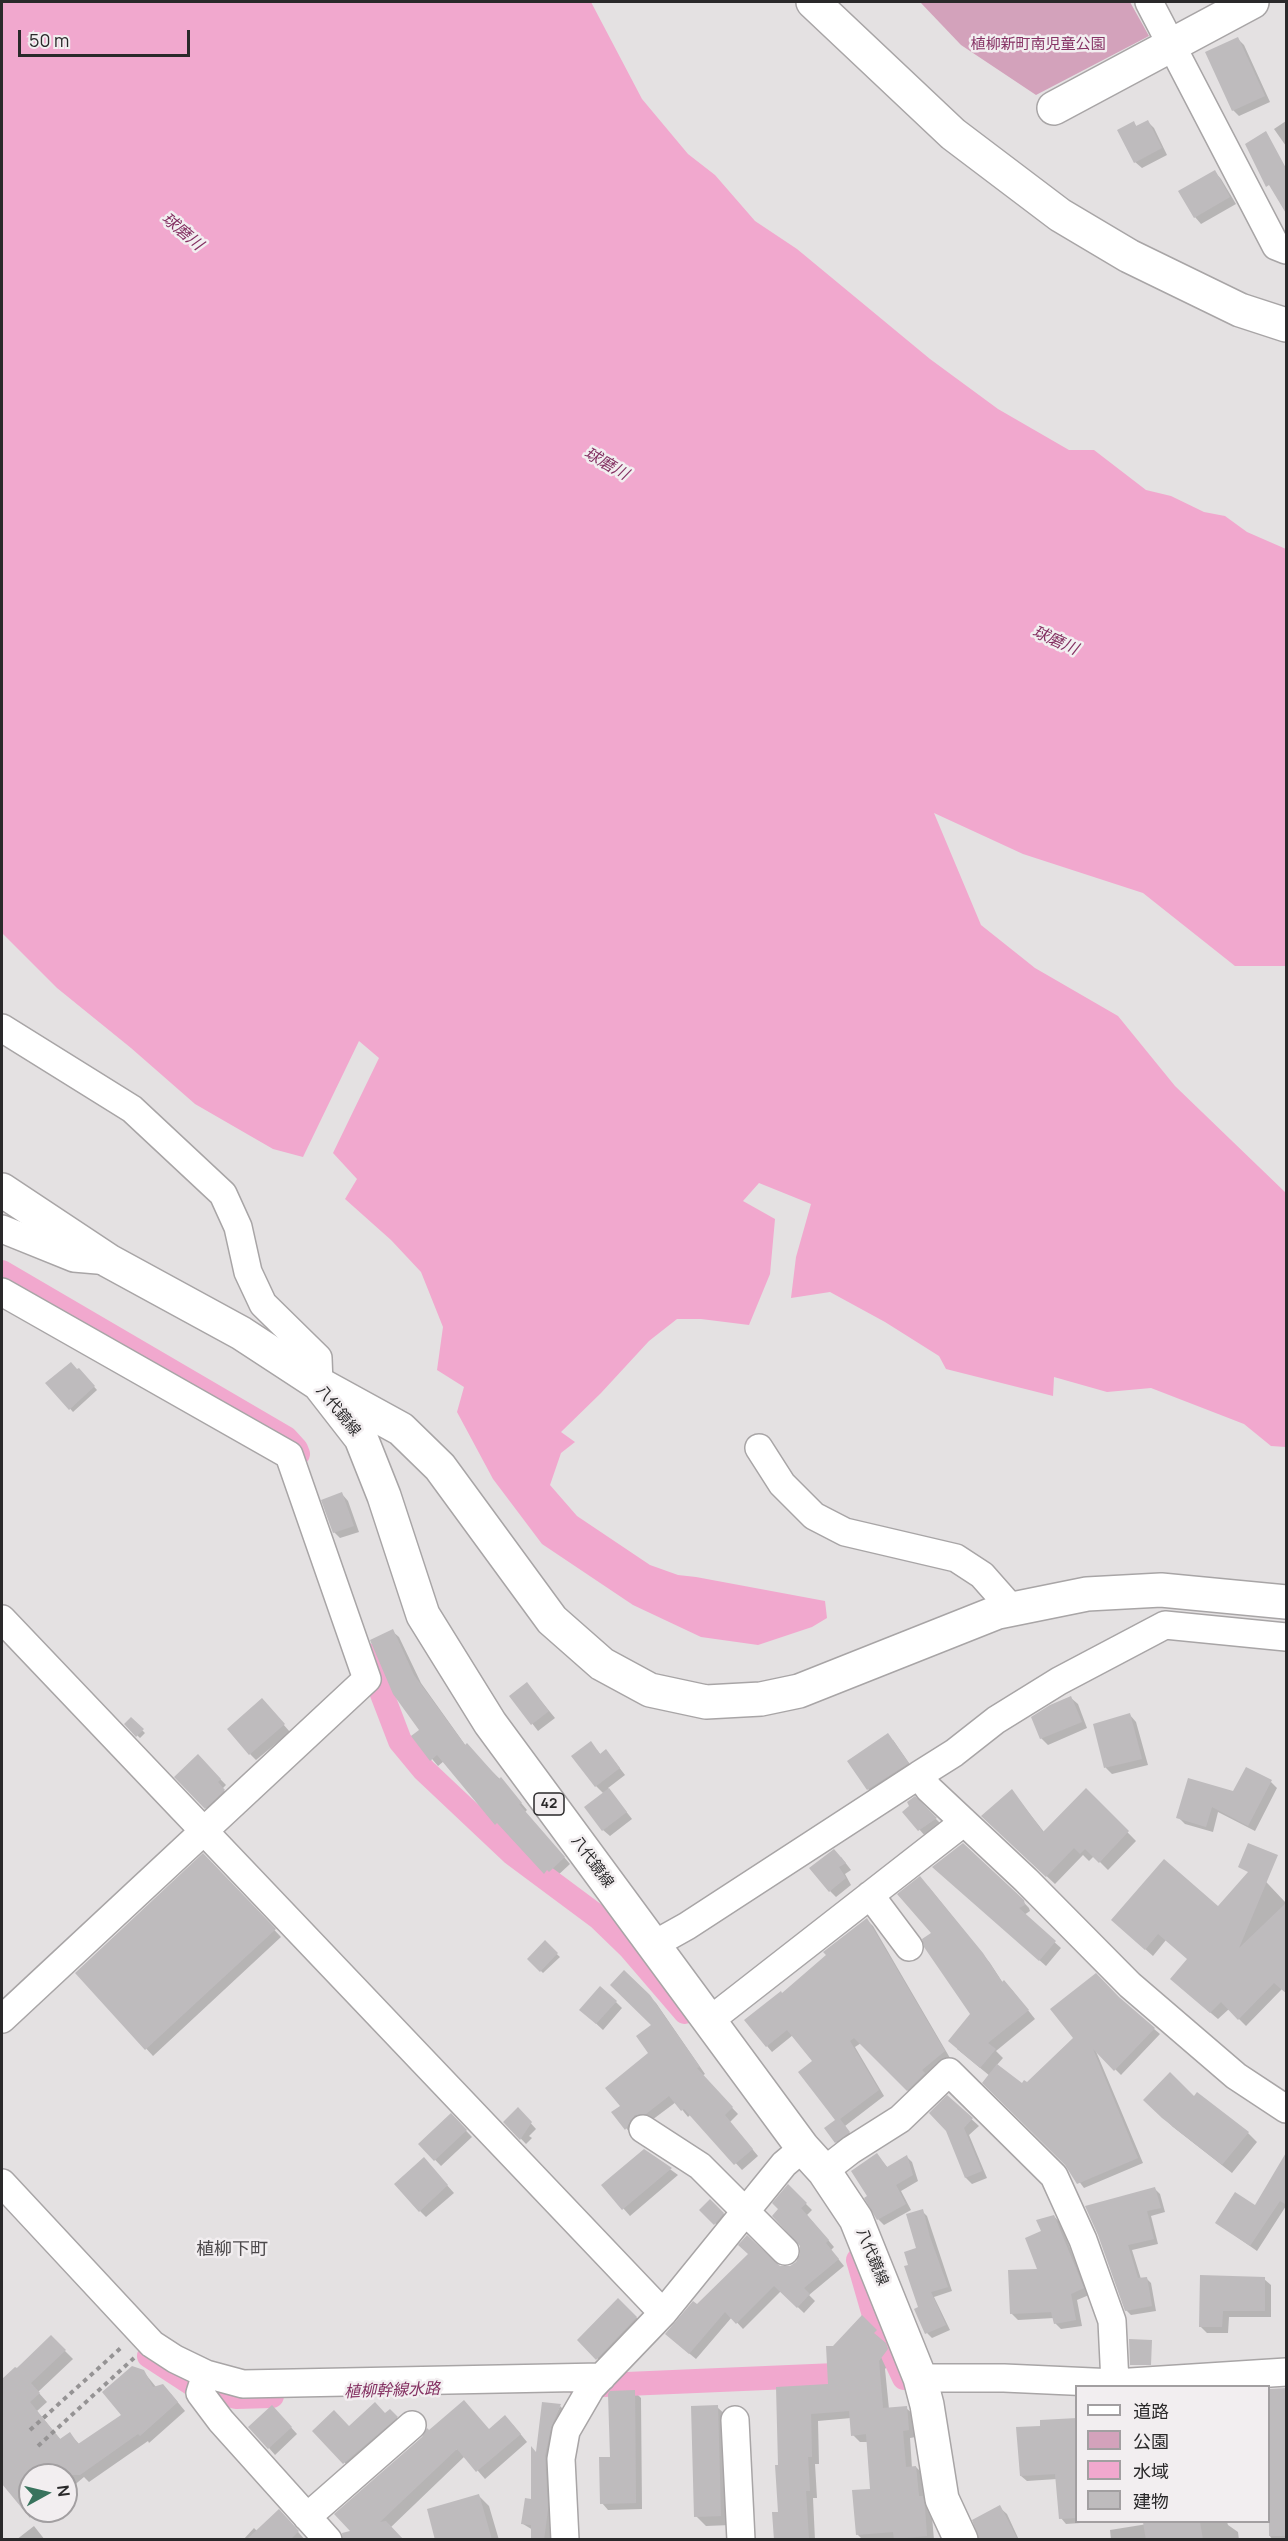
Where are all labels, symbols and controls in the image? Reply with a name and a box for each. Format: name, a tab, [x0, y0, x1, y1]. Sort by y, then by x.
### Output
scale bar	[21, 18, 194, 56]
text: 50 m	[29, 28, 69, 52]
park label: 植柳新町南児童公園	[971, 36, 1105, 54]
water label: 球磨川	[157, 209, 207, 255]
water label: 球磨川	[580, 444, 632, 484]
water label: 球磨川	[1029, 622, 1081, 660]
street label: 八代鏡線	[312, 1382, 364, 1440]
road number: 42	[534, 1793, 564, 1815]
street label: 八代鏡線	[567, 1832, 617, 1892]
street label: 八代鏡線	[852, 2226, 892, 2288]
district label: 植柳下町	[196, 2239, 268, 2261]
water label: 植柳幹線水路	[344, 2380, 440, 2402]
legend	[1075, 2385, 1270, 2523]
text: 道路	[1133, 2399, 1169, 2423]
text: 公園	[1133, 2429, 1169, 2453]
text: 水域	[1133, 2459, 1169, 2483]
north arrow	[18, 2463, 78, 2523]
text: N	[52, 2484, 76, 2498]
text: 建物	[1133, 2489, 1169, 2513]

